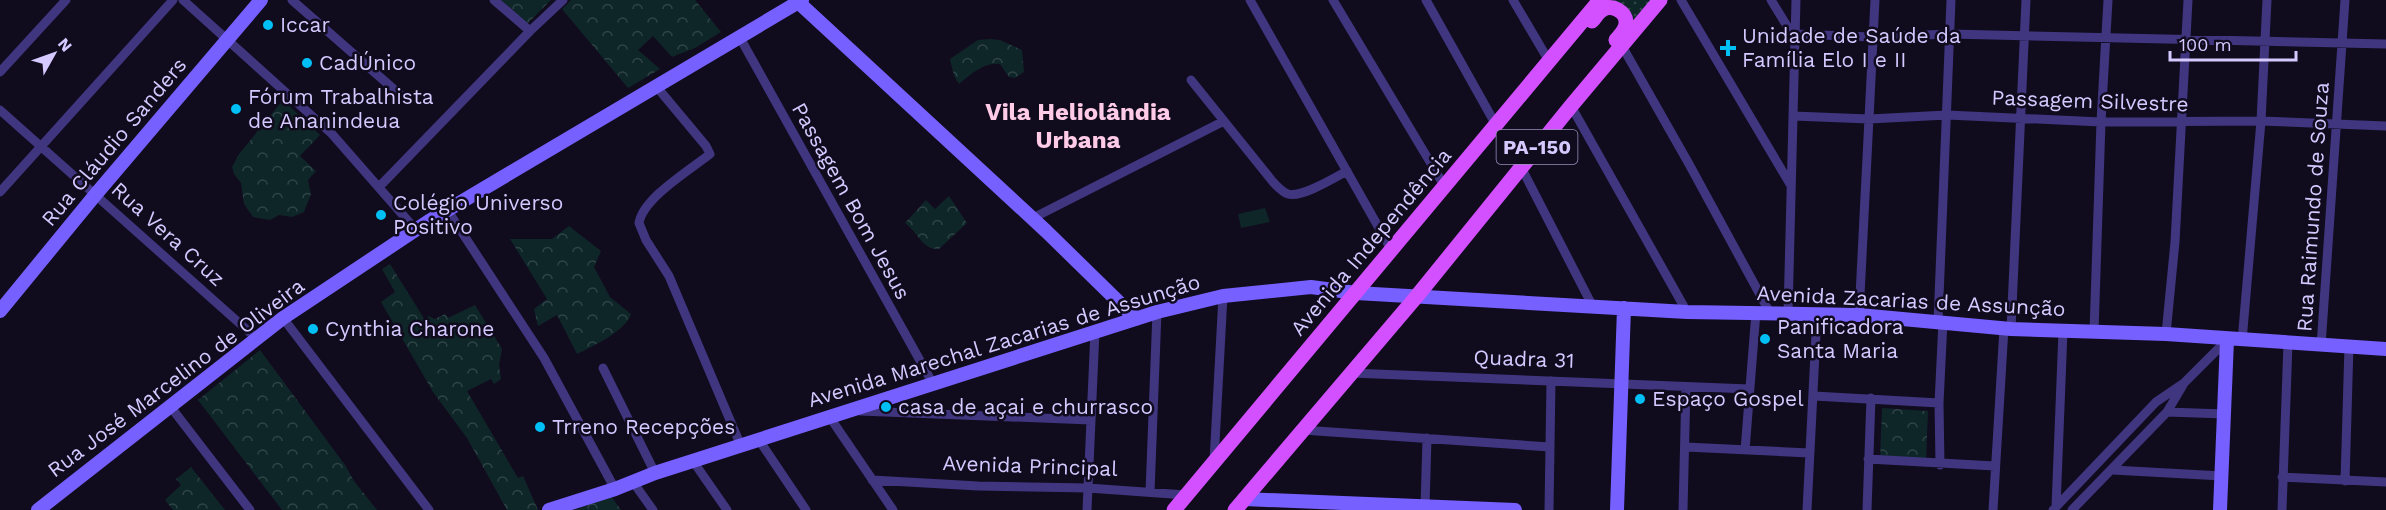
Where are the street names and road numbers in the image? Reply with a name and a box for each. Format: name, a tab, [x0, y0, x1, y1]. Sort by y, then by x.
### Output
street label: Rua Cláudio Sanders	[36, 52, 191, 231]
street label: Rua Raimundo de Souza	[2291, 81, 2334, 333]
street label: Passagem Silvestre	[1991, 85, 2189, 116]
street label: Passagem Bom Jesus	[787, 98, 916, 304]
road number: PA-150	[1496, 130, 1578, 164]
street label: Avenida Independência	[1285, 143, 1456, 340]
street label: Rua Vera Cruz	[107, 176, 230, 291]
street label: Avenida Marechal Zacarias de Assunção	[805, 269, 1203, 412]
street label: Rua José Marcelino de Oliveira	[42, 273, 309, 482]
street label: Avenida Zacarias de Assunção	[1756, 280, 2066, 321]
street label: Quadra 31	[1473, 344, 1575, 373]
street label: Avenida Principal	[942, 450, 1119, 481]

